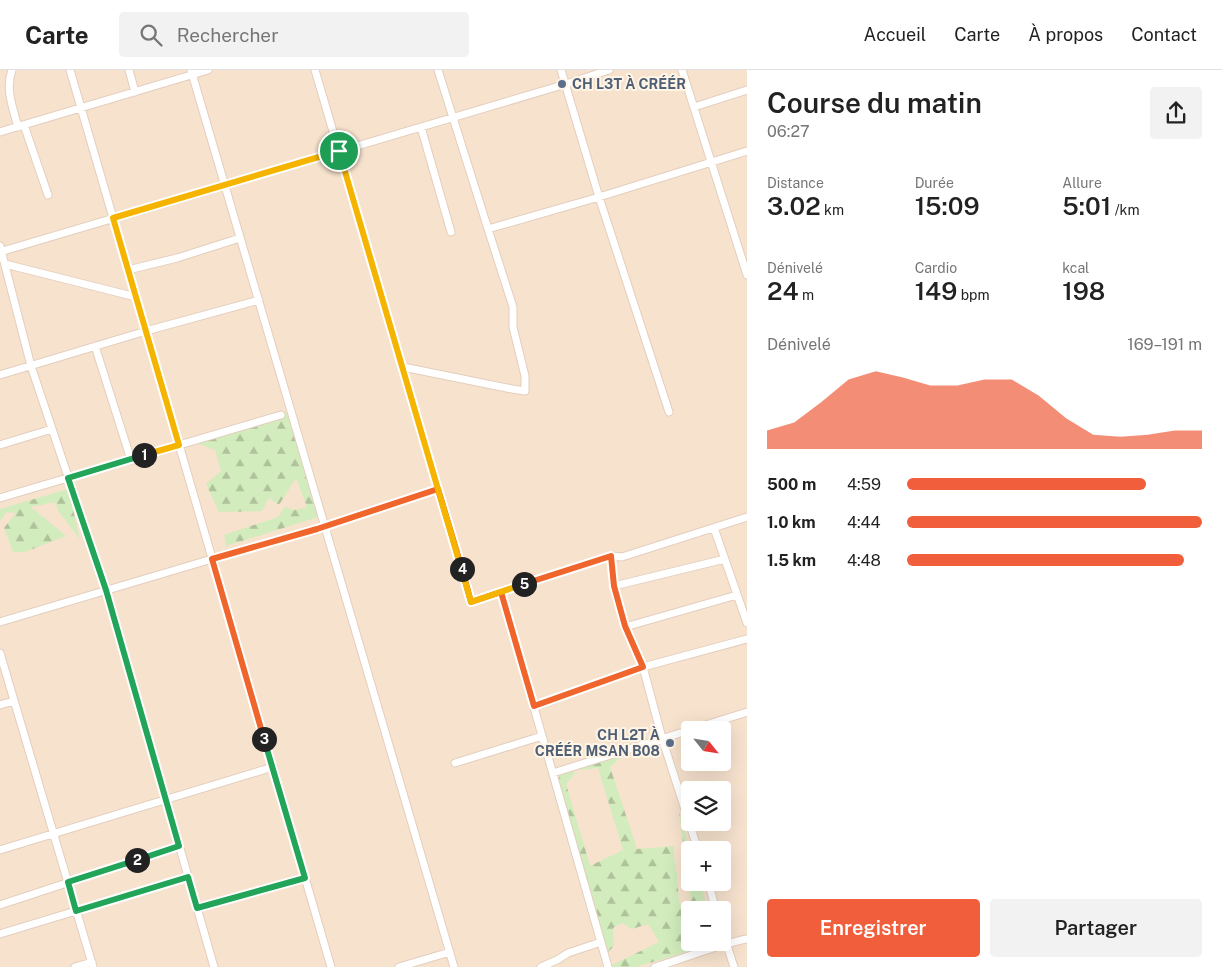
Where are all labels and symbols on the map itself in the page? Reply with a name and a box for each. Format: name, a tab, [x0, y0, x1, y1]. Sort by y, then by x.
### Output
place label: CH L3T À CRÉÉR	[572, 75, 686, 92]
marker: CH L3T À CRÉÉR	[556, 78, 568, 90]
pin	[318, 130, 360, 172]
pin: 1	[132, 442, 156, 468]
pin: 4	[450, 556, 474, 582]
pin: 5	[512, 572, 536, 596]
north arrow	[681, 721, 731, 771]
pin: 3	[252, 726, 276, 752]
place label: CH L2T À CRÉÉR MSAN B08	[535, 726, 660, 759]
marker: CH L2T À CRÉÉR MSAN B08	[664, 737, 676, 749]
pin: 2	[124, 848, 150, 872]

